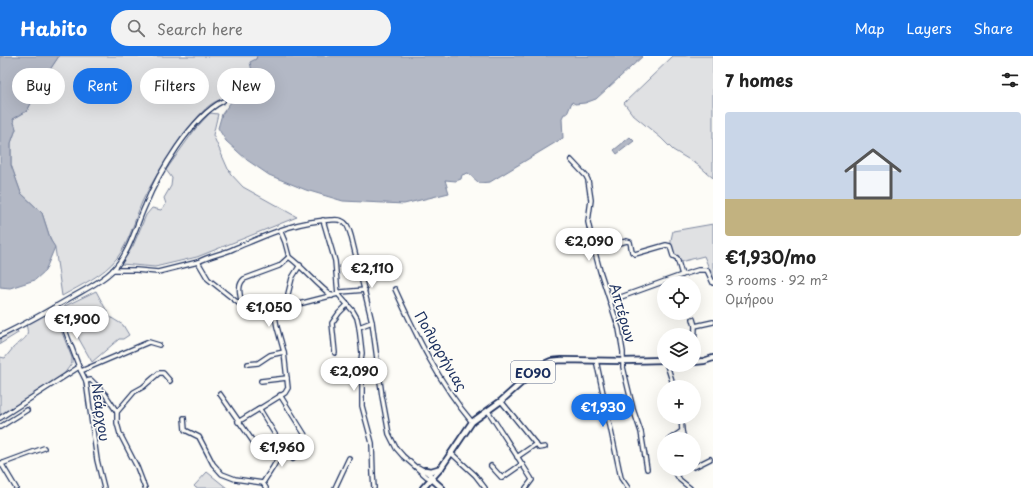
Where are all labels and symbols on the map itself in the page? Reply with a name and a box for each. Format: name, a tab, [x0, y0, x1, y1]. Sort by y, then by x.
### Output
pin: €2,090	[556, 228, 622, 262]
pin: €2,110	[339, 255, 405, 289]
street label: Απτέρων	[604, 281, 642, 345]
pin: €1,050	[236, 294, 302, 328]
pin: €1,900	[44, 306, 110, 340]
street label: Πολυρρήνιας	[410, 307, 472, 395]
pin: €2,090	[321, 358, 387, 392]
road number: ΕΟ90	[511, 361, 555, 383]
street label: Νεάρχου	[87, 381, 115, 443]
pin: €1,930	[570, 394, 636, 428]
pin: €1,960	[249, 434, 315, 468]

